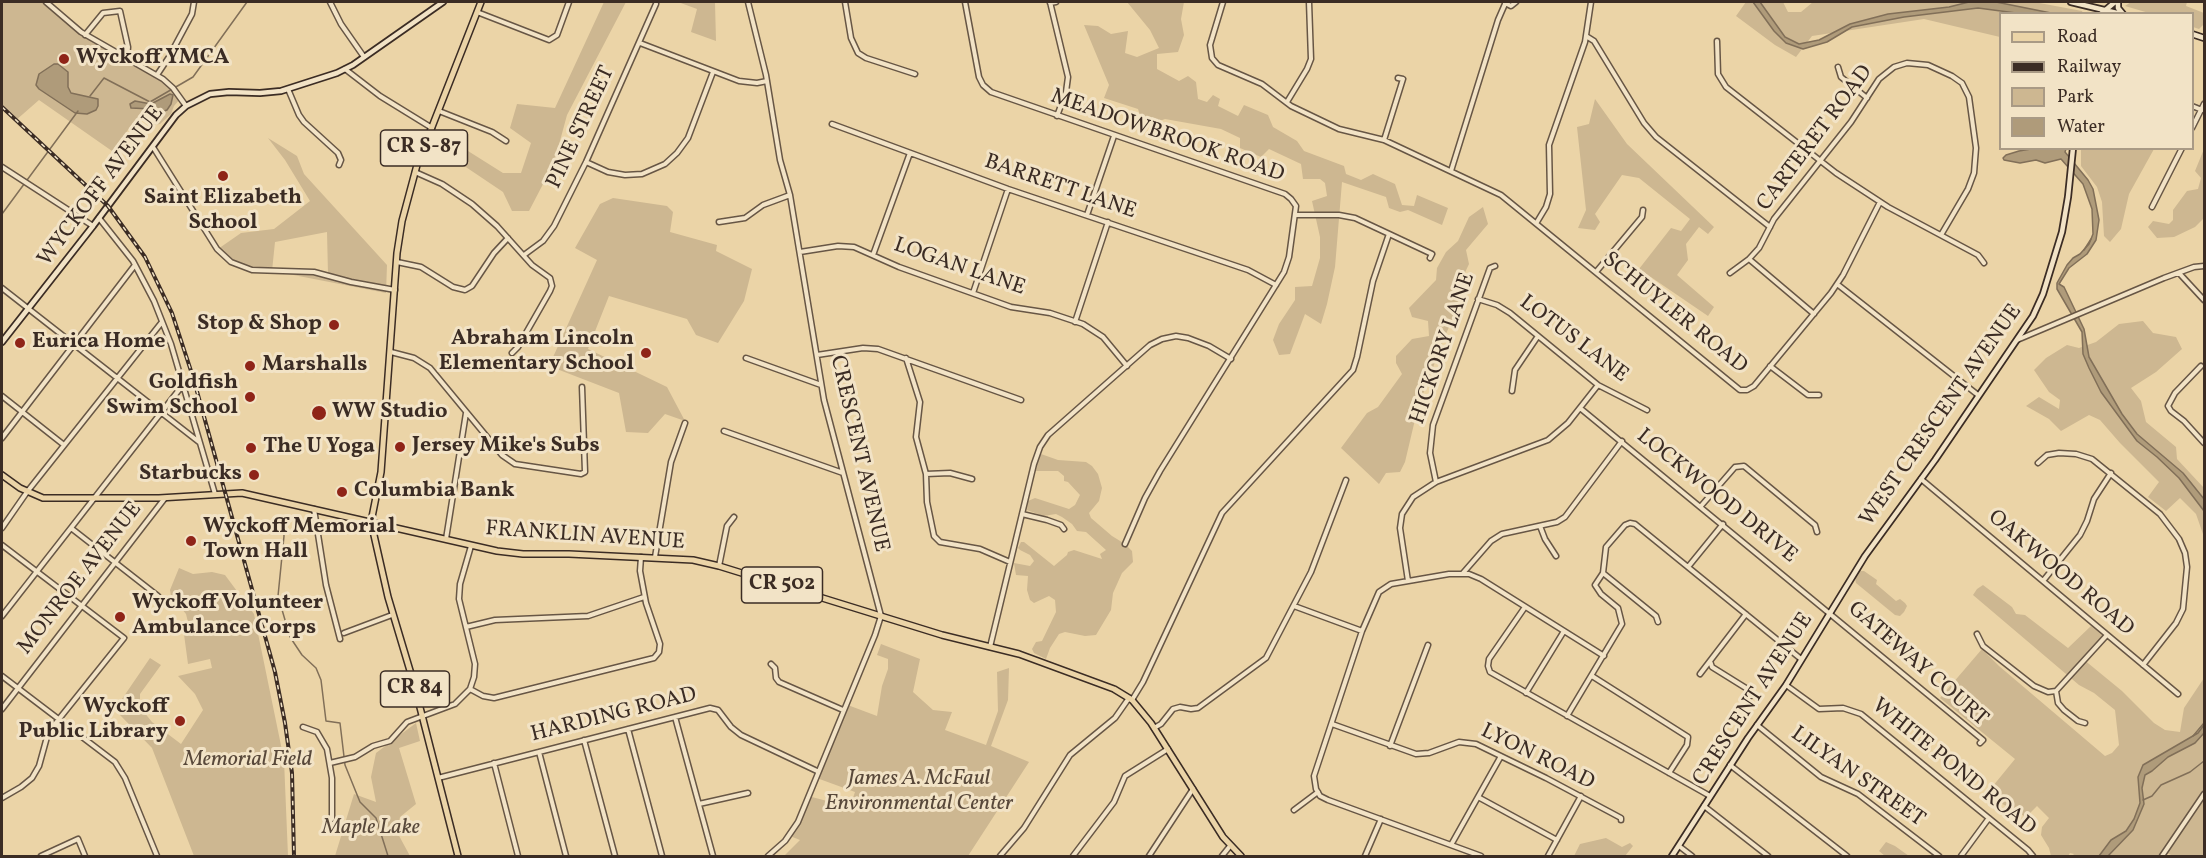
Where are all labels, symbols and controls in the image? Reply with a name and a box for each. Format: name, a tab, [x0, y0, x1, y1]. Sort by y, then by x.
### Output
legend	[1999, 12, 2194, 150]
text: Road	[2057, 25, 2098, 50]
place label: Wyckoff YMCA	[76, 46, 229, 72]
marker: Wyckoff YMCA	[57, 52, 71, 66]
text: Railway	[2057, 55, 2121, 80]
street label: CARTERET ROAD	[1753, 61, 1879, 217]
street label: PINE STREET	[542, 63, 622, 193]
street label: MEADOWBROOK ROAD	[1047, 85, 1287, 189]
text: Park	[2057, 85, 2094, 110]
street label: WYCKOFF AVENUE	[33, 102, 171, 272]
text: Water	[2057, 115, 2105, 140]
road number: CR S-87	[380, 130, 468, 166]
street label: BARRETT LANE	[981, 150, 1139, 226]
marker: Saint Elizabeth School	[216, 169, 230, 183]
place label: Saint Elizabeth School	[144, 186, 302, 237]
street label: LOGAN LANE	[890, 233, 1028, 303]
street label: SCHUYLER ROAD	[1596, 247, 1752, 381]
street label: HICKORY LANE	[1406, 270, 1482, 428]
street label: LOTUS LANE	[1513, 290, 1633, 390]
street label: WEST CRESCENT AVENUE	[1855, 300, 2029, 532]
place label: Stop & Shop	[197, 312, 322, 338]
marker: Stop & Shop	[327, 318, 341, 332]
place label: Abraham Lincoln Elementary School	[439, 327, 634, 378]
place label: Eurica Home	[32, 330, 165, 356]
marker: Eurica Home	[13, 336, 27, 350]
marker: Abraham Lincoln Elementary School	[639, 346, 653, 360]
place label: Marshalls	[262, 353, 367, 379]
street label: CRESCENT AVENUE	[823, 353, 893, 555]
marker: Marshalls	[243, 359, 257, 373]
place label: Goldfish Swim School	[106, 371, 238, 422]
marker: Goldfish Swim School	[243, 390, 257, 404]
place label: WW Studio	[332, 400, 448, 426]
marker: WW Studio	[310, 404, 328, 422]
street label: LOCKWOOD DRIVE	[1630, 424, 1802, 570]
place label: Jersey Mike's Subs	[412, 434, 600, 460]
place label: The U Yoga	[263, 435, 375, 461]
marker: Jersey Mike's Subs	[393, 440, 407, 454]
marker: The U Yoga	[244, 441, 258, 455]
place label: Starbucks	[139, 462, 242, 488]
marker: Starbucks	[247, 468, 261, 482]
place label: Columbia Bank	[354, 479, 515, 505]
marker: Columbia Bank	[335, 485, 349, 499]
street label: MONROE AVENUE	[13, 497, 149, 661]
street label: OAKWOOD ROAD	[1982, 505, 2138, 643]
place label: Wyckoff Memorial Town Hall	[203, 515, 396, 566]
street label: FRANKLIN AVENUE	[484, 517, 686, 557]
marker: Wyckoff Memorial Town Hall	[184, 534, 198, 548]
road number: CR 502	[742, 567, 822, 603]
place label: Wyckoff Volunteer Ambulance Corps	[132, 591, 323, 642]
street label: GATEWAY COURT	[1841, 597, 1993, 733]
street label: CRESCENT AVENUE	[1688, 609, 1820, 791]
marker: Wyckoff Volunteer Ambulance Corps	[113, 610, 127, 624]
road number: CR 84	[380, 671, 450, 707]
street label: HARDING ROAD	[528, 683, 700, 749]
street label: WHITE POND ROAD	[1866, 694, 2040, 842]
place label: Wyckoff Public Library	[19, 695, 168, 746]
marker: Wyckoff Public Library	[173, 714, 187, 728]
street label: LYON ROAD	[1476, 719, 1598, 797]
street label: LILYAN STREET	[1785, 722, 1929, 834]
park label: Memorial Field	[184, 748, 312, 774]
park label: James A. McFaul Environmental Center	[825, 767, 1013, 818]
park label: Maple Lake	[322, 816, 420, 842]

